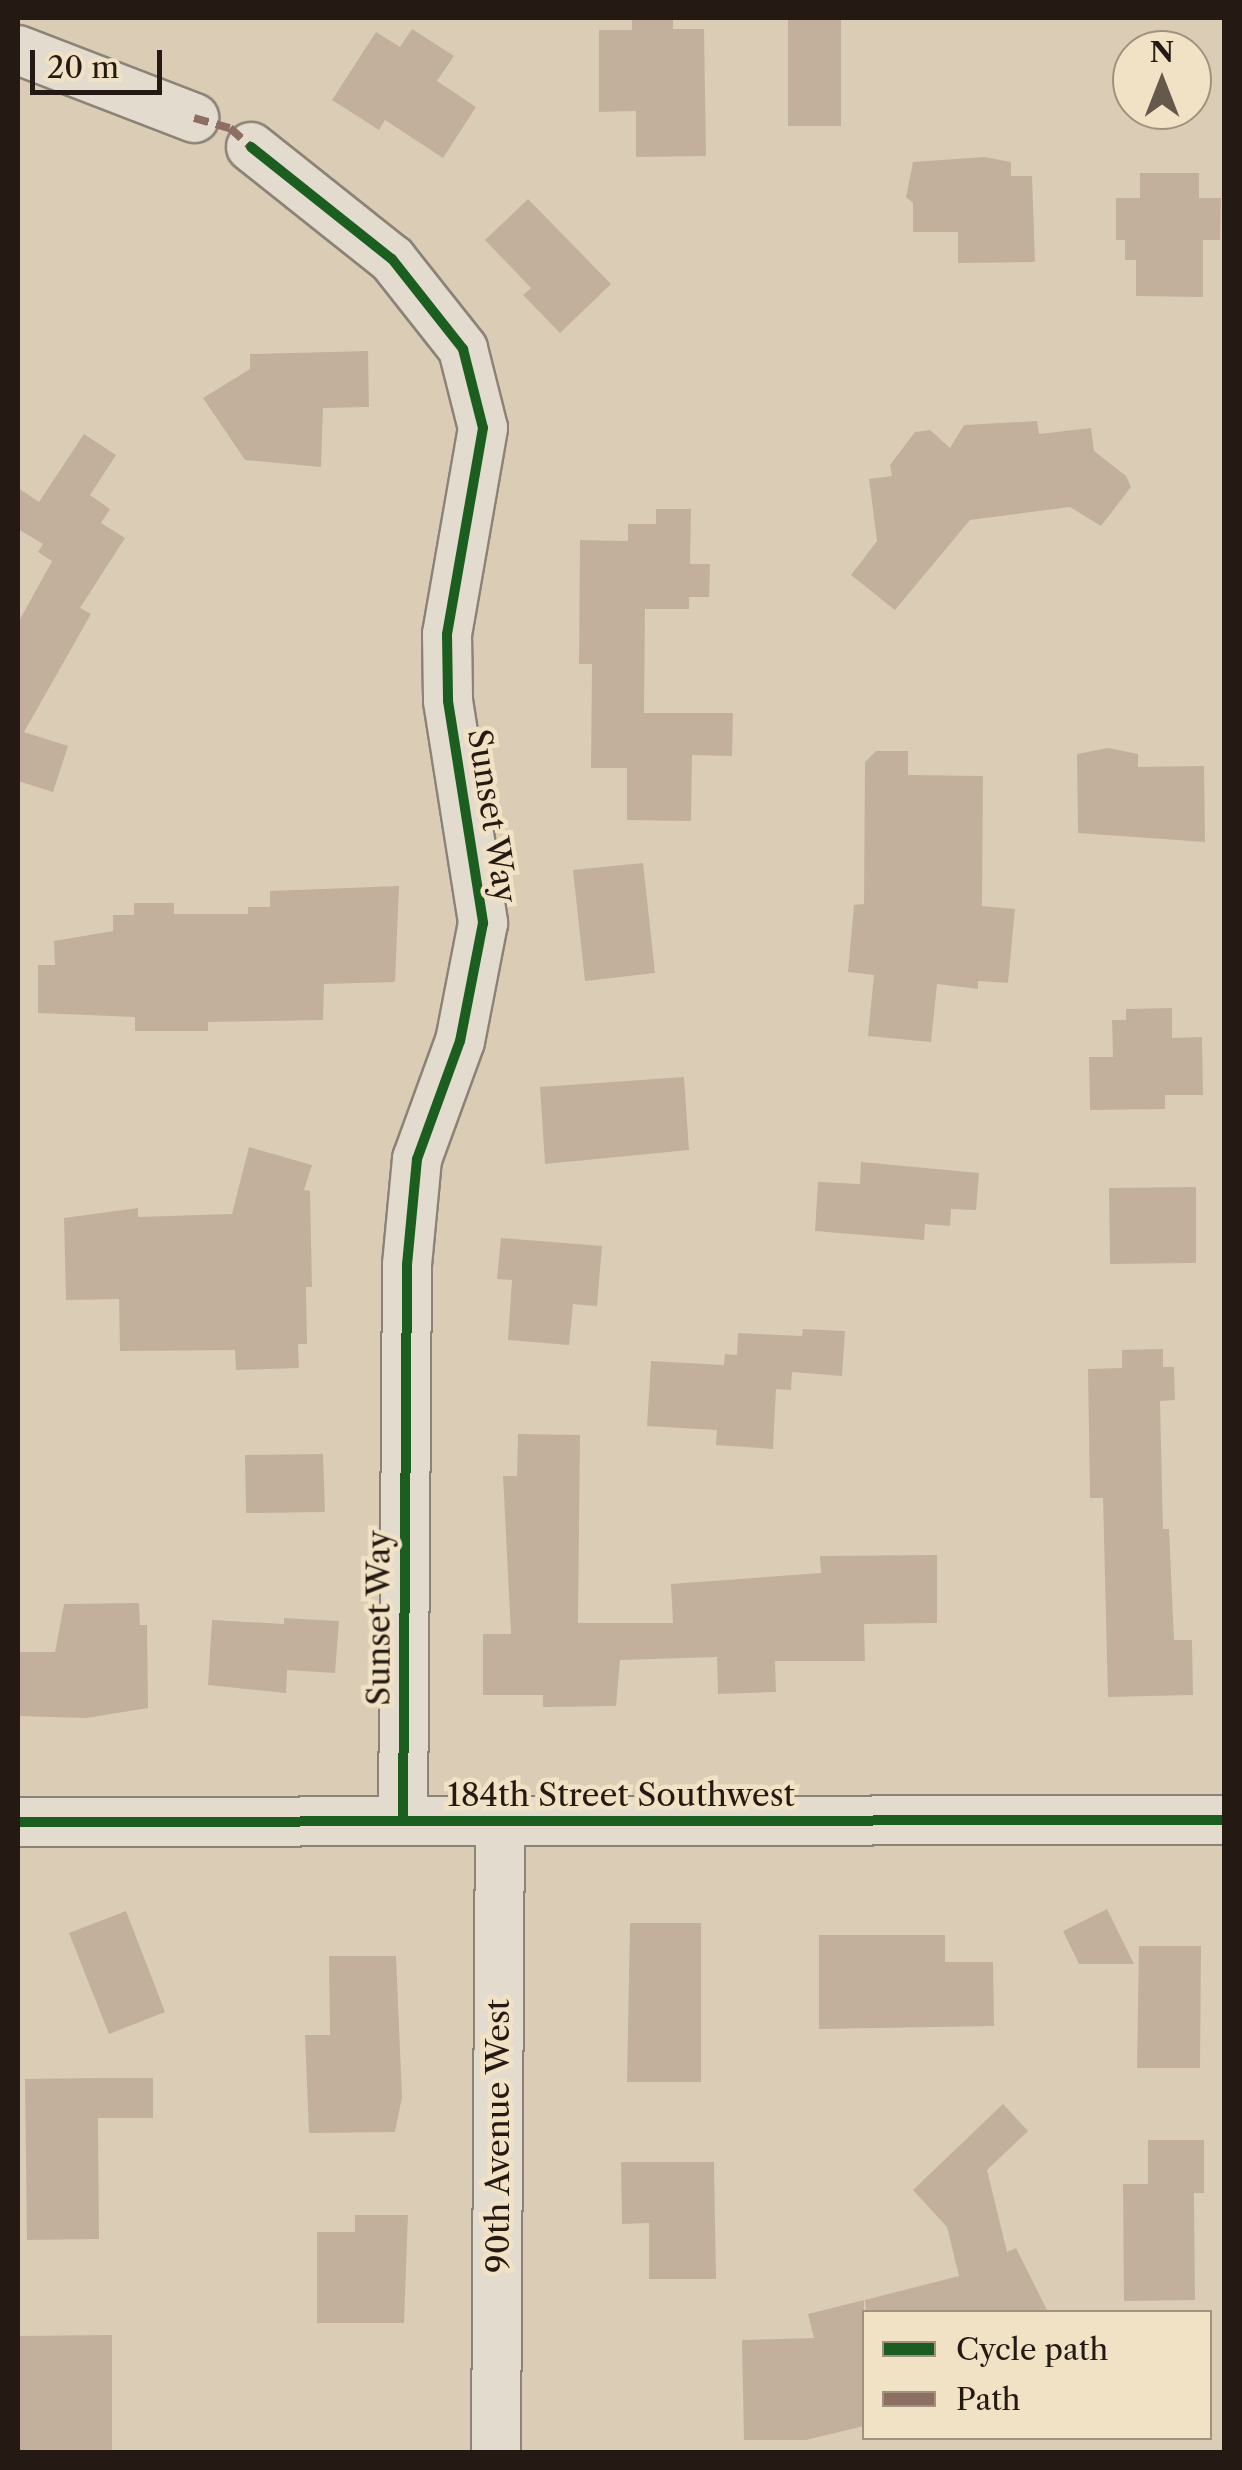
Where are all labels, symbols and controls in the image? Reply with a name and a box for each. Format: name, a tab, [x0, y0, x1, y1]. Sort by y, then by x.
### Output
scale bar	[35, 30, 168, 92]
north arrow	[1112, 30, 1212, 130]
text: N	[1150, 35, 1174, 69]
text: 20 m	[47, 49, 119, 86]
street label: Sunset Way	[459, 726, 525, 906]
street label: Sunset Way	[360, 1530, 398, 1706]
street label: 184th Street Southwest	[447, 1776, 795, 1814]
street label: 90th Avenue West	[479, 1998, 517, 2274]
legend	[862, 2310, 1212, 2440]
text: Cycle path	[956, 2331, 1108, 2368]
text: Path	[956, 2381, 1021, 2418]

